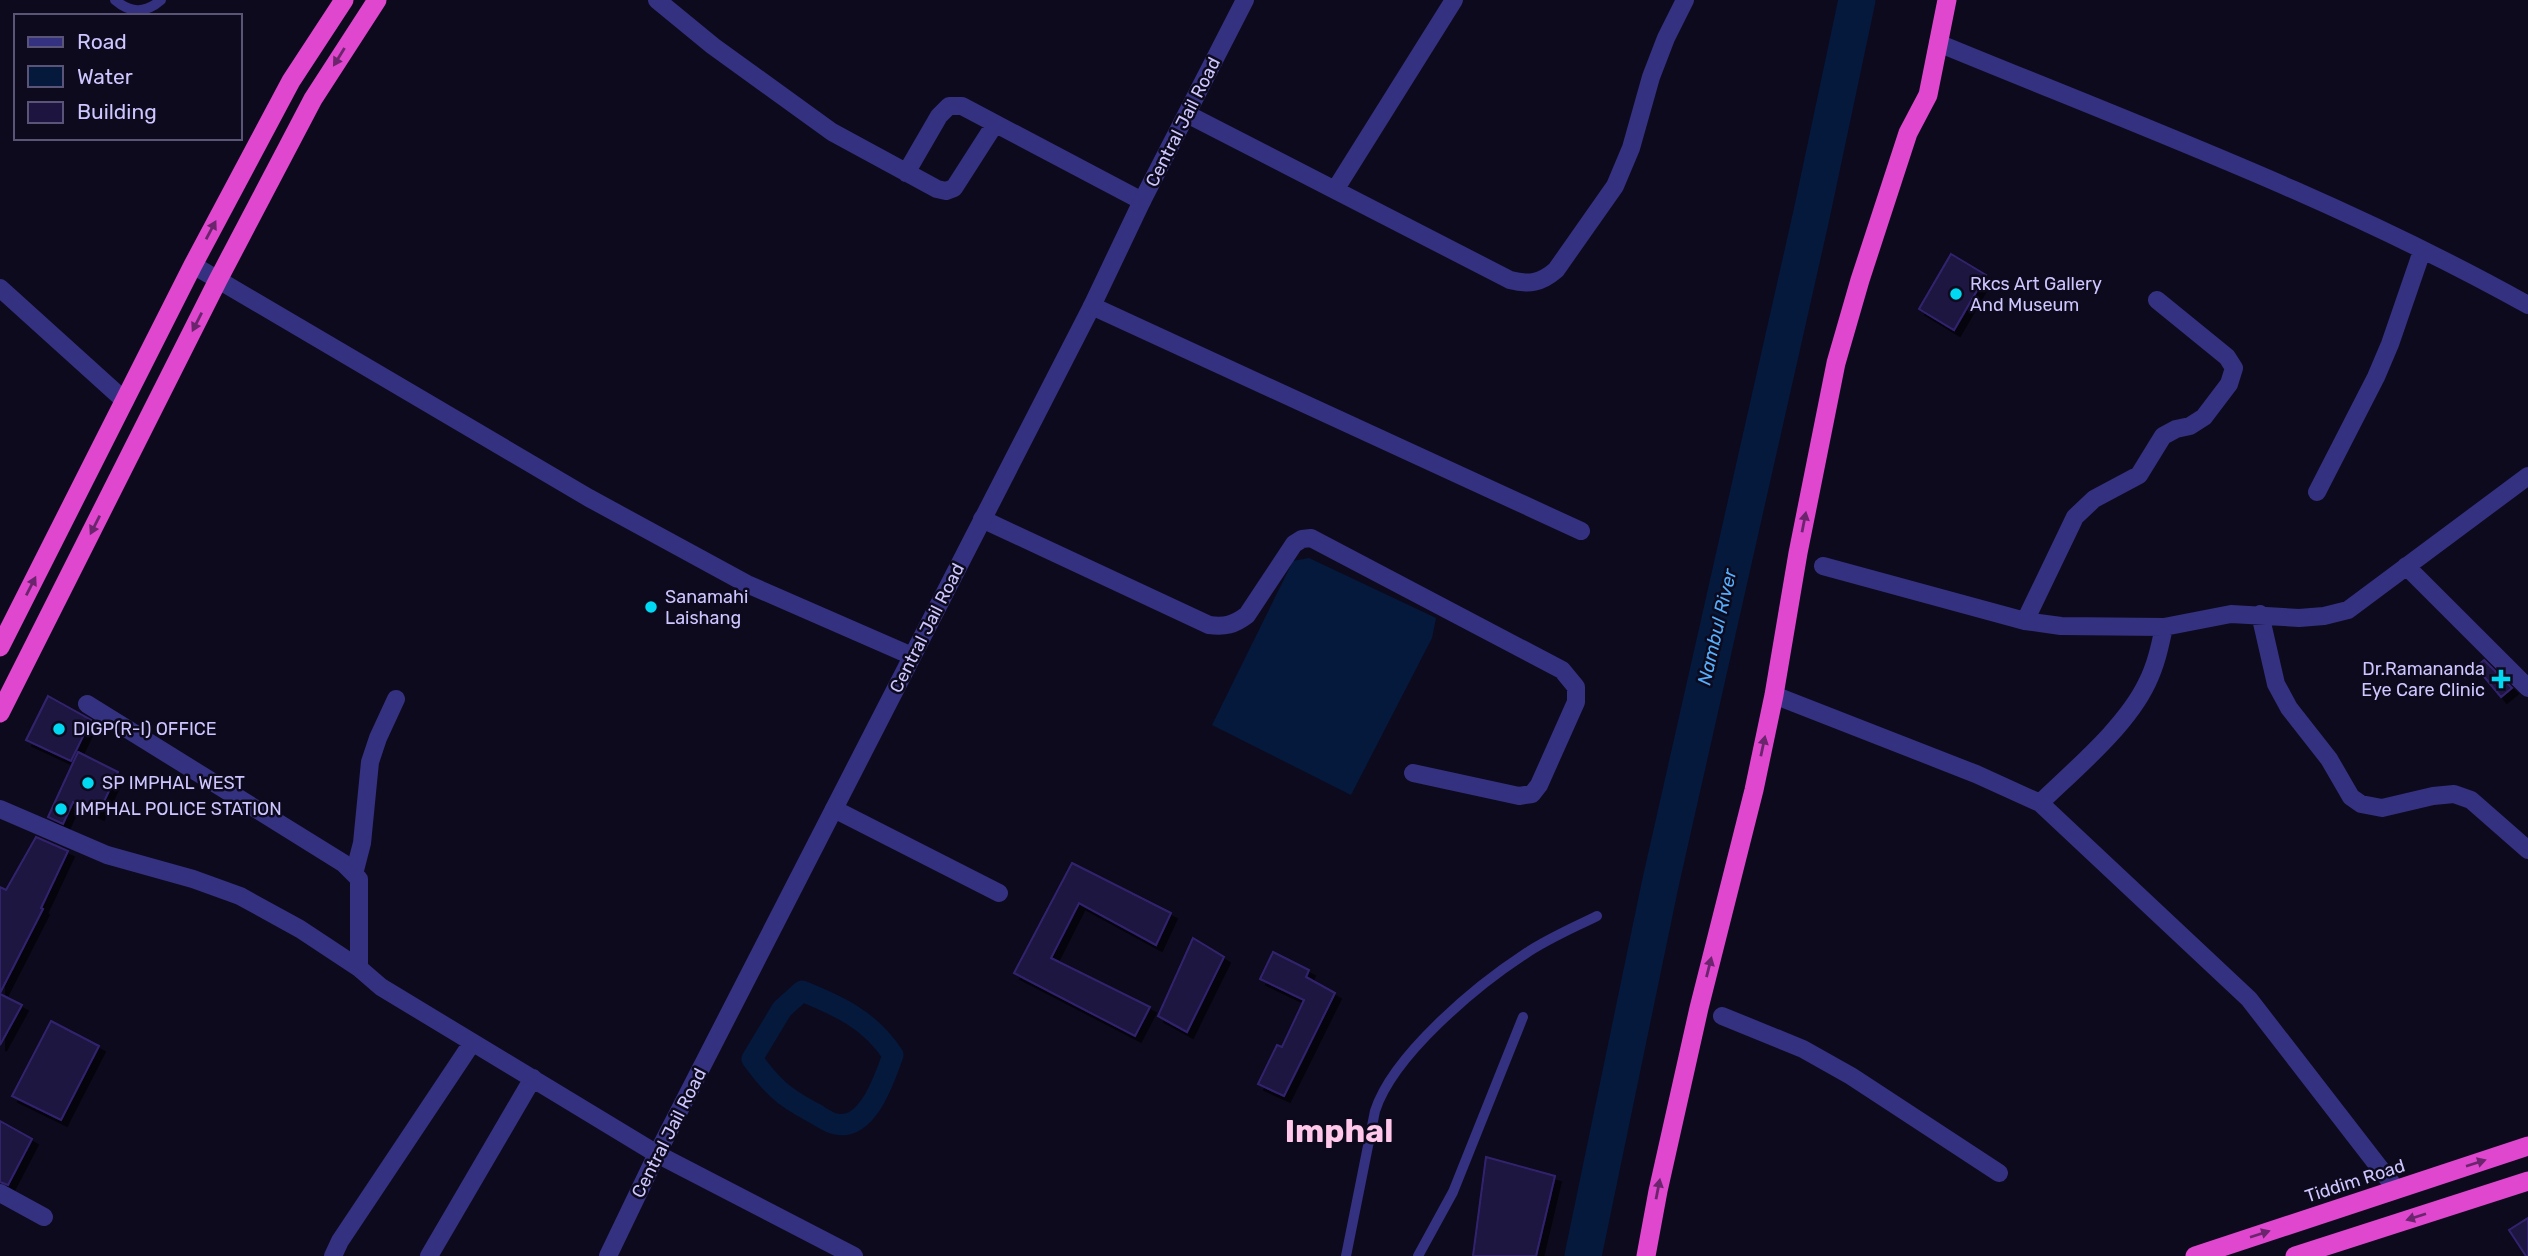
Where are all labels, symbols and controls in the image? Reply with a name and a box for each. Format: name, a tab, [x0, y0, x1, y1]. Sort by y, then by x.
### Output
legend	[14, 14, 242, 140]
text: Road	[77, 29, 127, 54]
one-way arrow	[333, 47, 346, 66]
street label: Central Jail Road	[1141, 54, 1225, 190]
text: Water	[77, 64, 133, 89]
text: Building	[77, 99, 157, 124]
one-way arrow	[205, 221, 217, 240]
place label: Rkcs Art Gallery And Museum	[1970, 273, 2102, 316]
marker: Rkcs Art Gallery And Museum	[1948, 286, 1964, 302]
one-way arrow	[192, 312, 203, 332]
one-way arrow	[1798, 511, 1809, 533]
one-way arrow	[89, 515, 100, 535]
street label: Central Jail Road	[885, 560, 969, 696]
water label: Nambul River	[1692, 566, 1742, 687]
one-way arrow	[25, 576, 36, 596]
place label: Sanamahi Laishang	[665, 586, 748, 629]
marker: Sanamahi Laishang	[643, 599, 659, 615]
place label: Dr.Ramananda Eye Care Clinic	[2361, 658, 2485, 701]
marker: Dr.Ramananda Eye Care Clinic	[2491, 669, 2511, 689]
place label: DIGP(R-I) OFFICE	[73, 718, 217, 740]
marker: DIGP(R-I) OFFICE	[51, 721, 67, 737]
one-way arrow	[1758, 735, 1769, 757]
place label: SP IMPHAL WEST	[102, 772, 245, 794]
marker: SP IMPHAL WEST	[80, 775, 96, 791]
place label: IMPHAL POLICE STATION	[75, 798, 282, 820]
marker: IMPHAL POLICE STATION	[53, 801, 69, 817]
one-way arrow	[1704, 956, 1715, 978]
street label: Central Jail Road	[627, 1065, 711, 1201]
district label: Imphal	[1285, 1112, 1393, 1150]
street label: Tiddim Road	[2302, 1155, 2408, 1207]
one-way arrow	[2466, 1157, 2487, 1168]
one-way arrow	[1653, 1178, 1664, 1200]
one-way arrow	[2406, 1212, 2427, 1223]
one-way arrow	[2250, 1228, 2271, 1239]

